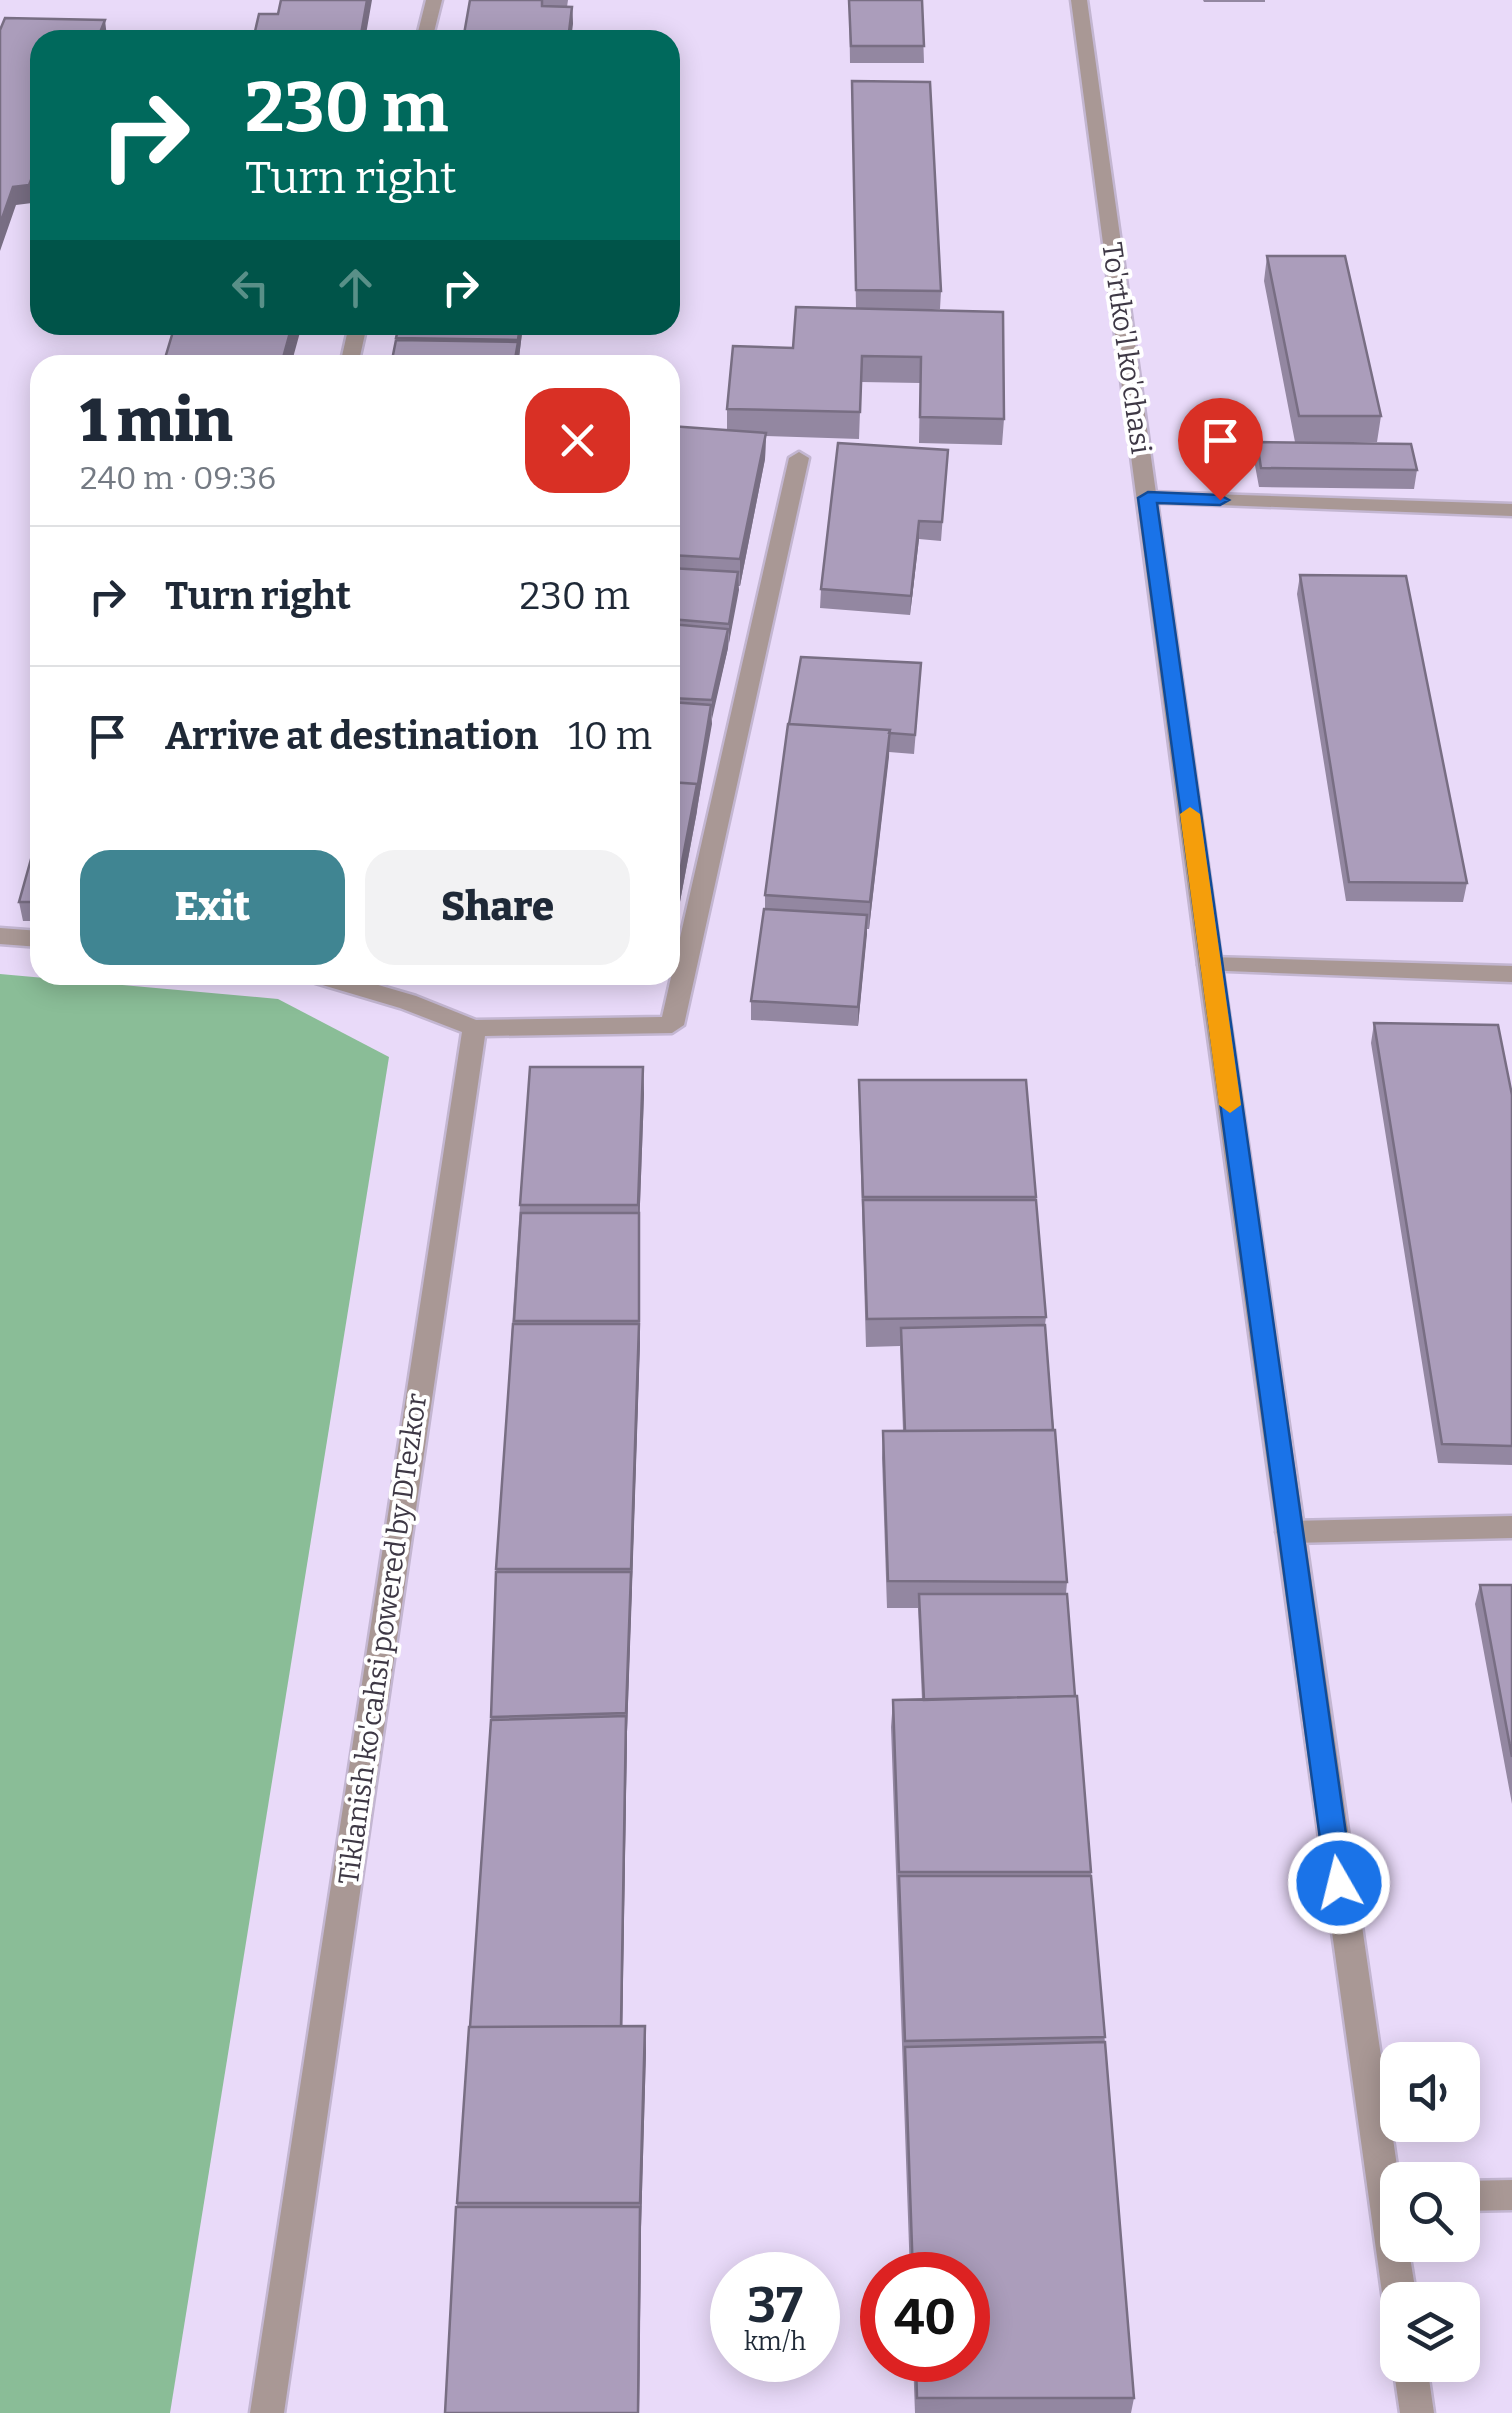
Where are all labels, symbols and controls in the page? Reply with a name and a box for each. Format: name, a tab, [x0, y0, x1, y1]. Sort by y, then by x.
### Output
text: 230 m	[245, 66, 449, 150]
icon: right	[80, 70, 210, 200]
text: Turn right	[245, 151, 457, 205]
street label: To'rtko'l ko'chasi	[1095, 240, 1158, 456]
icon: left	[223, 260, 278, 315]
icon: ahead	[328, 260, 383, 315]
icon: right	[433, 260, 488, 315]
text: 1 min	[80, 385, 233, 457]
button: close	[525, 388, 630, 493]
pin	[1178, 398, 1263, 501]
icon: arrive	[1193, 413, 1248, 468]
text: 240 m · 09:36	[80, 459, 276, 497]
icon: right	[80, 569, 135, 624]
text: Turn right	[165, 573, 351, 619]
text: 230 m	[519, 573, 630, 619]
icon: arrive	[80, 709, 135, 764]
text: Arrive at destination	[165, 713, 538, 759]
text: 10 m	[568, 713, 652, 759]
button: Exit	[80, 850, 345, 965]
button: Share	[365, 850, 630, 965]
street label: Tiklanish ko'cahsi powered by DTezkor	[332, 1391, 433, 1887]
position arrow	[1287, 1831, 1391, 1935]
map controls	[1380, 2042, 1480, 2382]
button: sound	[1380, 2042, 1480, 2142]
button: search	[1380, 2162, 1480, 2262]
speed limit sign: 40	[860, 2252, 990, 2382]
text: 37	[747, 2275, 803, 2335]
button: layers	[1380, 2282, 1480, 2382]
text: km/h	[744, 2327, 806, 2357]

